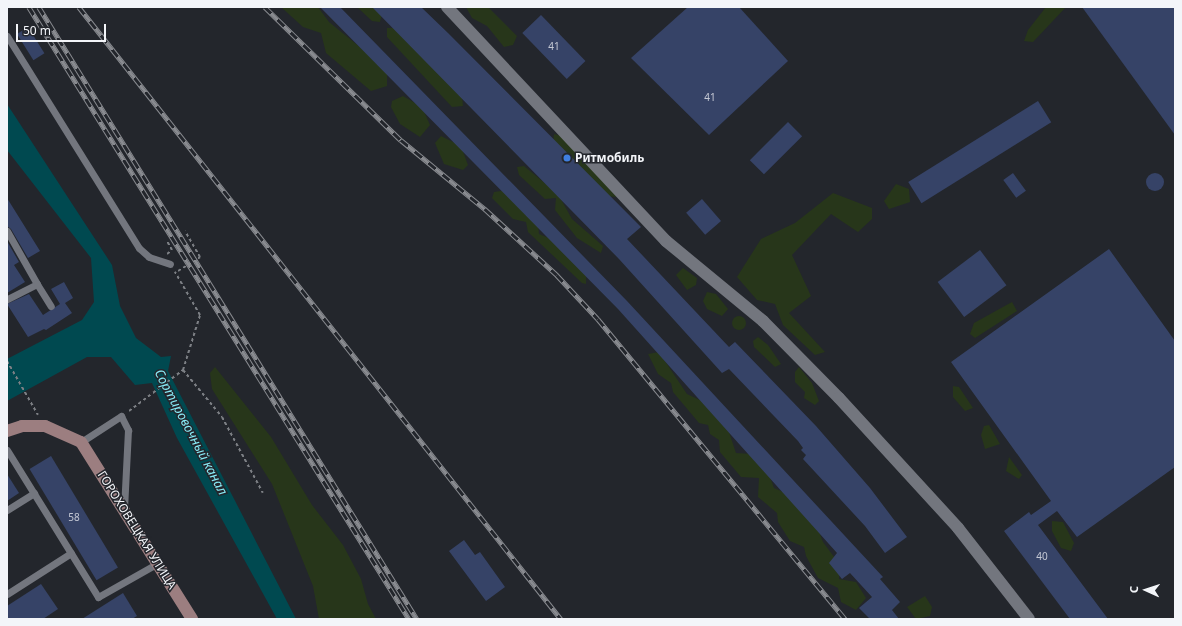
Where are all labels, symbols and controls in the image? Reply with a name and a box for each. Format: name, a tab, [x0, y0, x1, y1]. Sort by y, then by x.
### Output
scale bar	[18, 16, 108, 42]
text: 50 m	[23, 22, 51, 39]
house number: 41	[548, 41, 560, 53]
house number: 41	[704, 92, 716, 104]
place label: Ритмобиль	[575, 151, 644, 165]
marker: Ритмобиль	[562, 153, 572, 163]
water label: Сортировочный канал	[151, 367, 231, 497]
street label: ГОРОХОВЕЦКАЯ УЛИЦА	[95, 468, 179, 592]
house number: 58	[68, 512, 80, 524]
house number: 40	[1036, 551, 1048, 563]
north arrow	[1126, 570, 1166, 610]
text: С	[1126, 585, 1141, 593]

